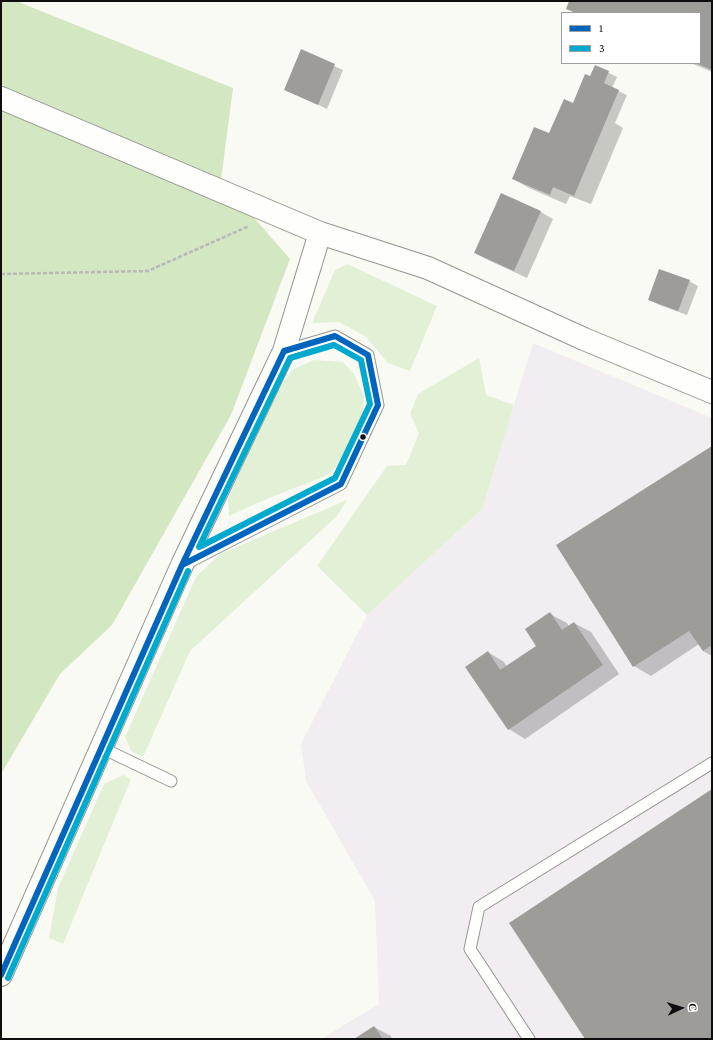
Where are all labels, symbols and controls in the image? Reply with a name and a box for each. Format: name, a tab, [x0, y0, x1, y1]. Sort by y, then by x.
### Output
legend	[561, 12, 701, 64]
text: 1	[599, 21, 603, 35]
text: 3	[599, 41, 605, 55]
unlabelled marker	[358, 432, 368, 442]
north arrow	[661, 988, 701, 1028]
text: С	[687, 1003, 699, 1012]

